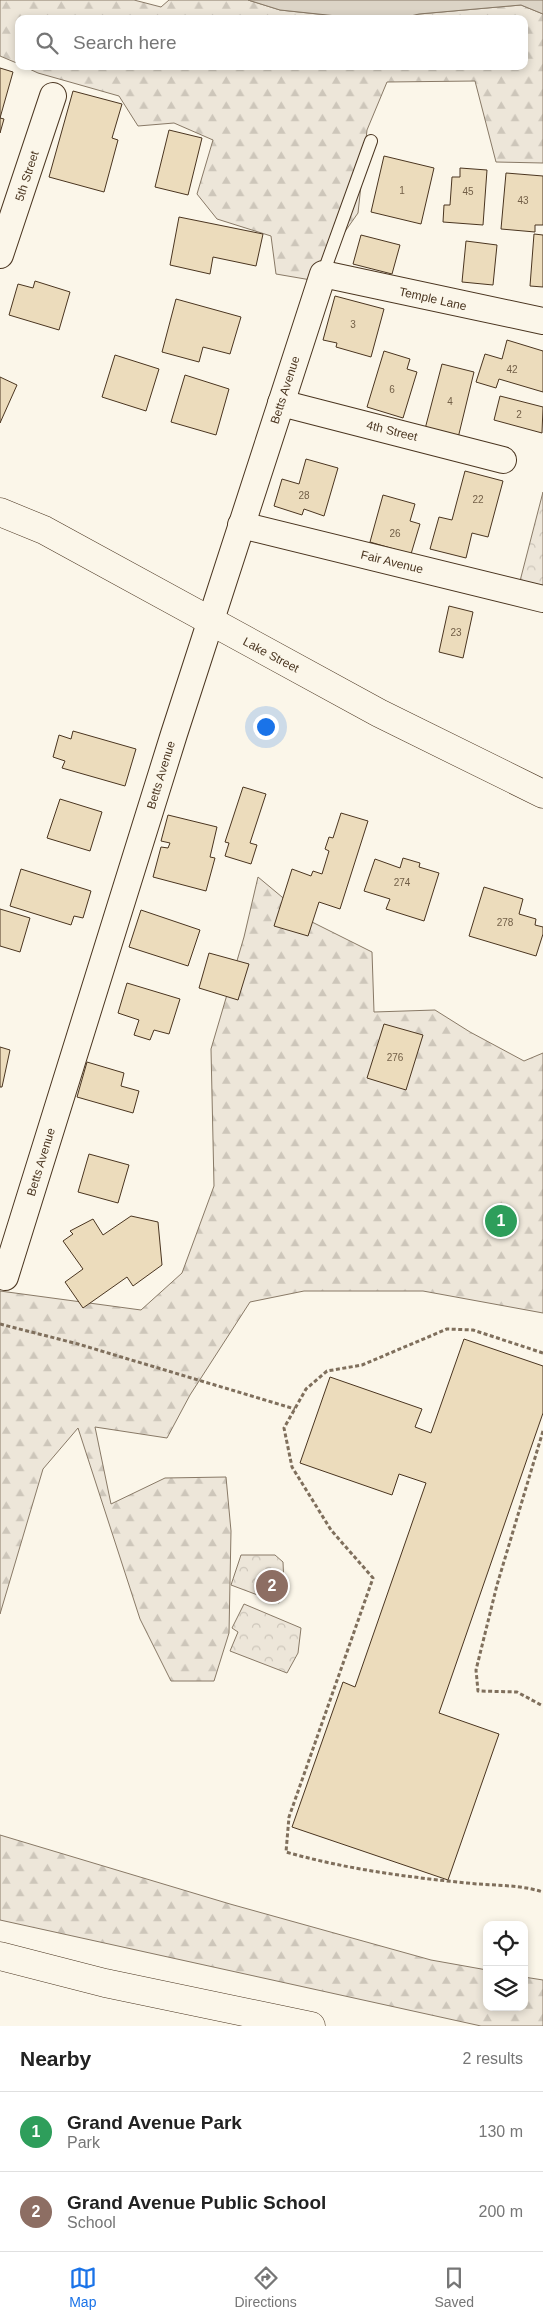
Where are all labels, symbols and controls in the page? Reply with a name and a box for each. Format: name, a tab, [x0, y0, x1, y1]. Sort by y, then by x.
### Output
search box	[15, 15, 528, 70]
icon: search	[33, 29, 61, 57]
text: Search here	[73, 32, 177, 53]
street label: 5th Street	[12, 148, 42, 203]
house number: 1	[399, 185, 405, 196]
house number: 45	[462, 186, 474, 197]
house number: 43	[517, 195, 529, 206]
street label: Temple Lane	[398, 284, 468, 314]
house number: 3	[350, 319, 356, 330]
street label: Betts Avenue	[267, 354, 303, 426]
house number: 42	[506, 364, 518, 375]
house number: 6	[389, 384, 395, 395]
house number: 4	[447, 396, 453, 407]
house number: 2	[516, 409, 522, 420]
street label: 4th Street	[365, 418, 420, 444]
house number: 28	[298, 490, 310, 501]
house number: 22	[472, 494, 484, 505]
house number: 26	[389, 528, 401, 539]
street label: Fair Avenue	[359, 547, 425, 577]
house number: 23	[450, 627, 462, 638]
street label: Lake Street	[241, 634, 302, 676]
your location	[253, 714, 279, 740]
street label: Betts Avenue	[144, 739, 178, 811]
house number: 274	[394, 877, 411, 888]
house number: 278	[497, 917, 514, 928]
house number: 276	[387, 1052, 404, 1063]
street label: Betts Avenue	[24, 1126, 58, 1198]
pin: 1	[485, 1202, 517, 1240]
pin: 2	[256, 1567, 288, 1605]
map controls	[483, 1921, 528, 2011]
button: locate	[483, 1921, 528, 1966]
button: layers	[483, 1966, 528, 2011]
text: Nearby	[20, 2047, 91, 2070]
text: 2 results	[463, 2050, 523, 2067]
text: Grand Avenue Park	[67, 2112, 242, 2133]
text: 1	[32, 2123, 40, 2140]
text: 130 m	[479, 2123, 523, 2140]
text: Park	[67, 2134, 100, 2151]
text: Grand Avenue Public School	[67, 2192, 326, 2213]
text: 2	[32, 2203, 40, 2220]
text: 200 m	[479, 2203, 523, 2220]
text: School	[67, 2214, 116, 2231]
tab: Map	[69, 2264, 97, 2310]
tab: Directions	[235, 2264, 297, 2310]
tab: Saved	[434, 2264, 474, 2310]

